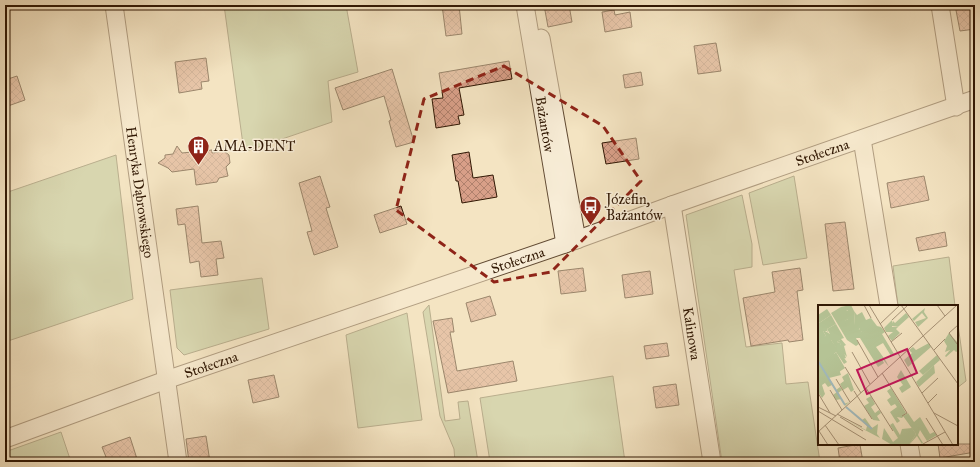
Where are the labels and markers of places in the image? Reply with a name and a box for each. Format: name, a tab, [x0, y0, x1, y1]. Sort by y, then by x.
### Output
building icon: AMA-DENT	[185, 133, 211, 166]
place label: AMA-DENT	[213, 138, 296, 155]
place label: Józefin, Bażantów	[604, 191, 663, 224]
bus stop icon: Józefin, Bażantów	[577, 194, 603, 227]

